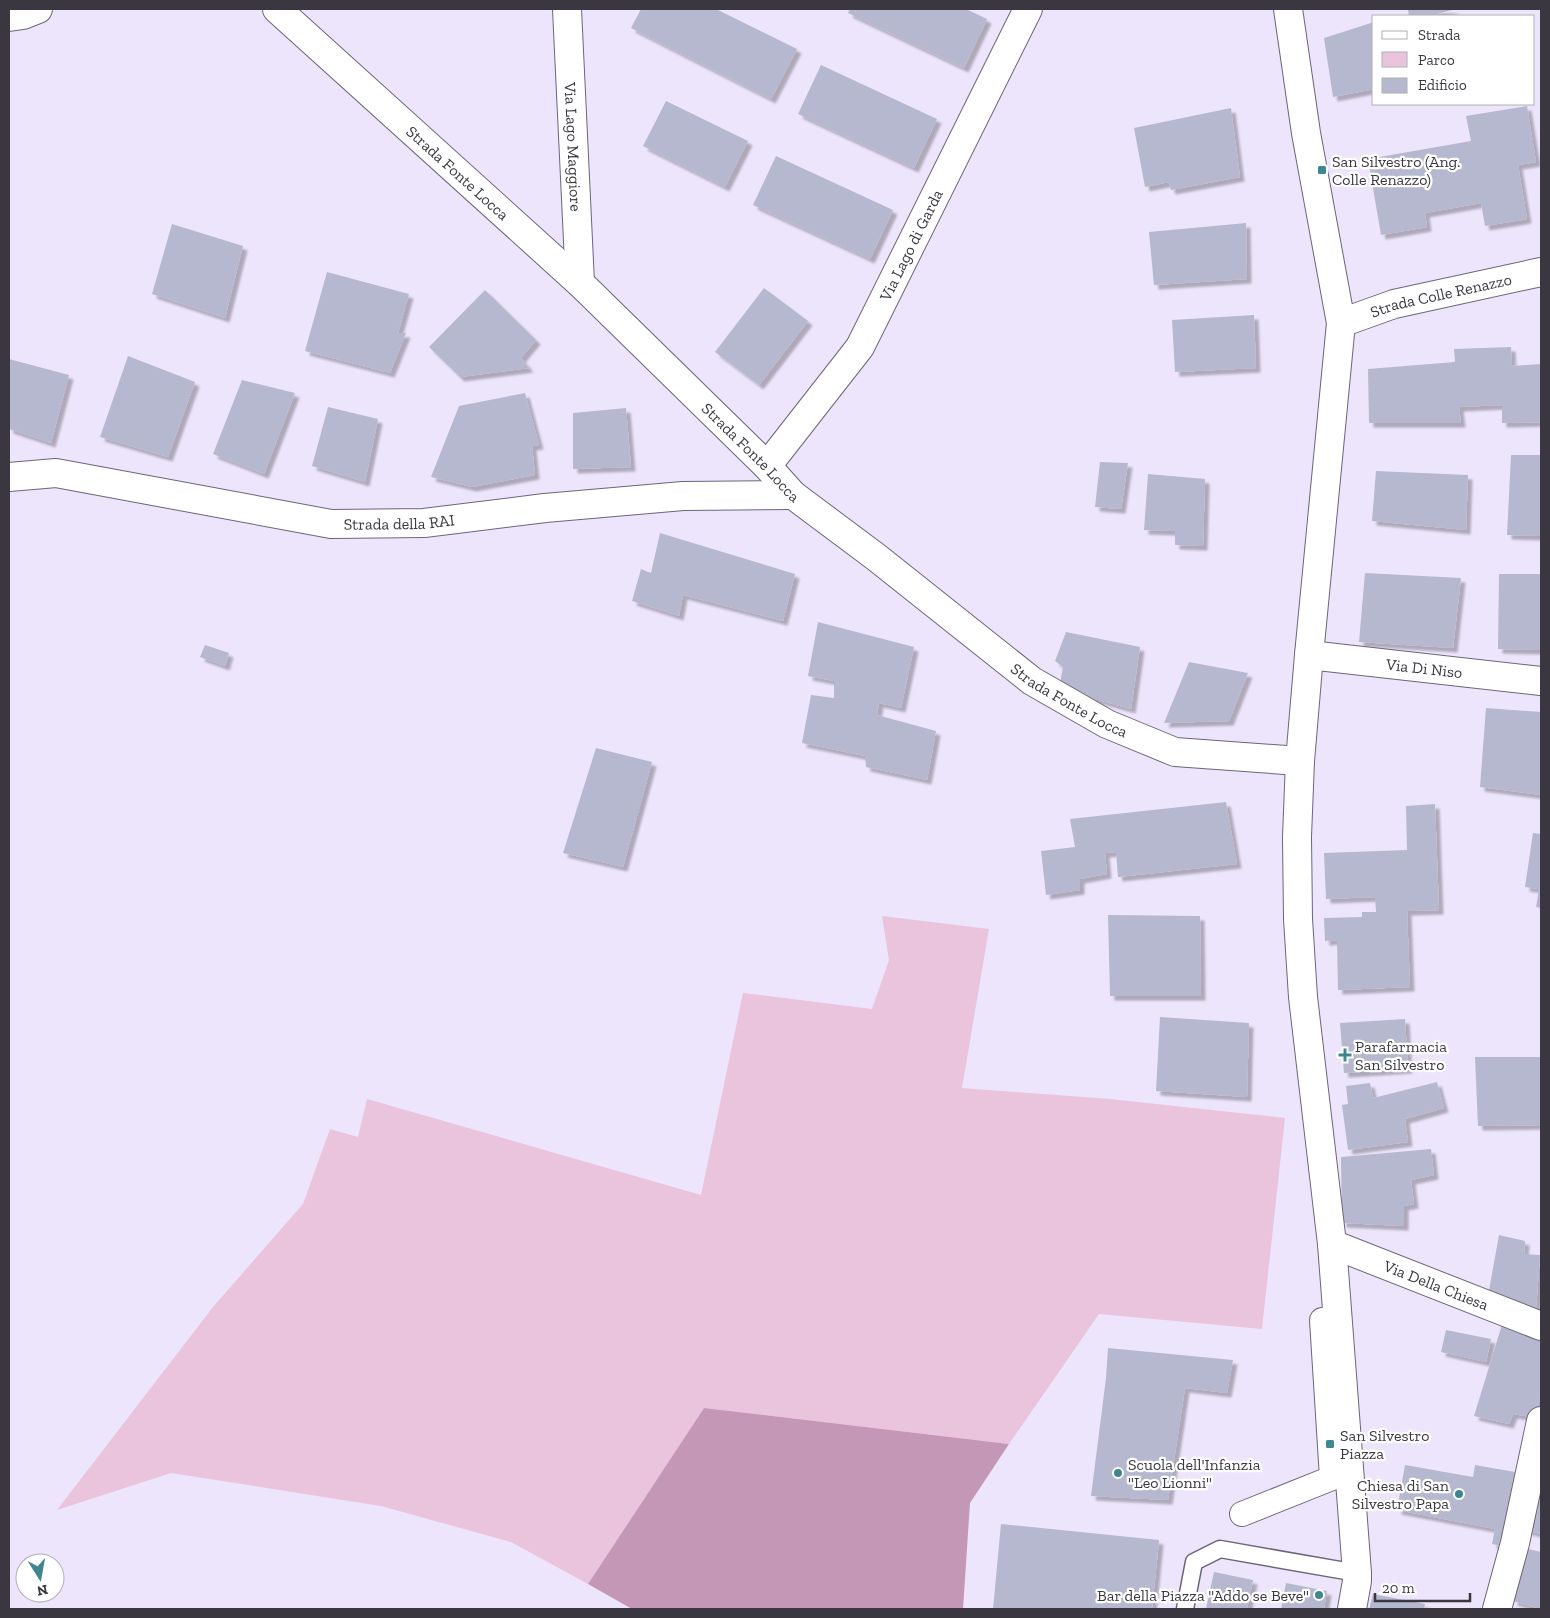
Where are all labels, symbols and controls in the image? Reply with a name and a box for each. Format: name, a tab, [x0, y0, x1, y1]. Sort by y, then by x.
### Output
legend	[1372, 15, 1535, 105]
text: Strada	[1418, 26, 1461, 44]
text: Parco	[1418, 51, 1455, 69]
text: Edificio	[1418, 76, 1467, 94]
street label: Via Lago Maggiore	[561, 81, 586, 212]
street label: Strada Fonte Locca	[403, 121, 513, 224]
place label: San Silvestro (Ang. Colle Renazzo)	[1332, 152, 1461, 189]
marker: San Silvestro (Ang. Colle Renazzo)	[1316, 164, 1328, 176]
street label: Via Lago di Garda	[875, 186, 947, 305]
street label: Strada Colle Renazzo	[1368, 269, 1513, 321]
street label: Strada Fonte Locca	[698, 398, 804, 506]
street label: Strada della RAI	[344, 510, 455, 533]
street label: Via Di Niso	[1384, 654, 1463, 682]
street label: Strada Fonte Locca	[1007, 659, 1131, 741]
place label: Parafarmacia San Silvestro	[1355, 1037, 1447, 1074]
marker: Parafarmacia San Silvestro	[1339, 1049, 1351, 1061]
street label: Via Della Chiesa	[1380, 1255, 1492, 1314]
place label: San Silvestro Piazza	[1340, 1426, 1429, 1463]
marker: San Silvestro Piazza	[1324, 1438, 1336, 1450]
place label: Scuola dell'Infanzia "Leo Lionni"	[1128, 1455, 1261, 1492]
marker: Scuola dell'Infanzia "Leo Lionni"	[1112, 1467, 1124, 1479]
place label: Chiesa di San Silvestro Papa	[1352, 1476, 1450, 1513]
marker: Chiesa di San Silvestro Papa	[1453, 1488, 1465, 1500]
north arrow	[15, 1553, 65, 1603]
scale bar	[1375, 1570, 1470, 1602]
text: 20 m	[1382, 1579, 1415, 1597]
text: N	[35, 1581, 49, 1600]
place label: Bar della Piazza "Addo se Beve"	[1097, 1586, 1309, 1605]
marker: Bar della Piazza "Addo se Beve"	[1313, 1589, 1325, 1601]

